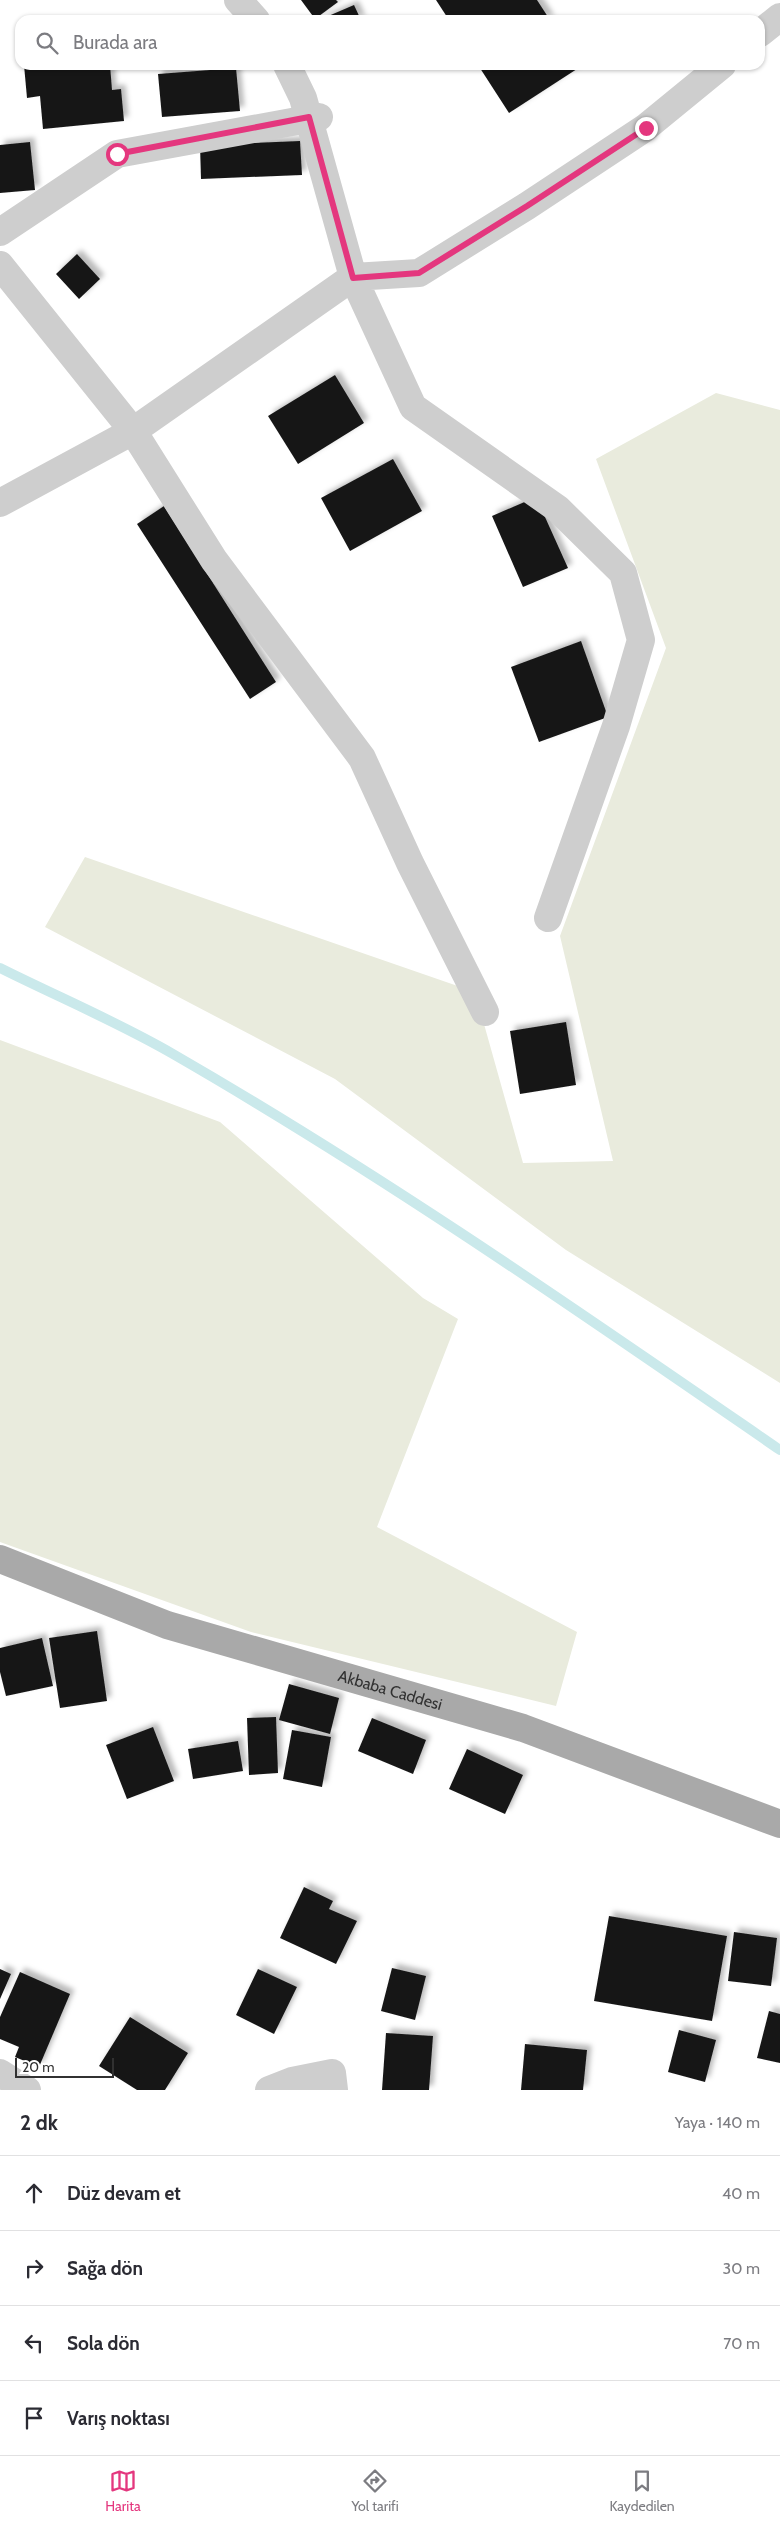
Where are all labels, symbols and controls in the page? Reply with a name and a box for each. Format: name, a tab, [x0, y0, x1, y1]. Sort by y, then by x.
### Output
search box	[15, 15, 765, 70]
icon: search	[33, 29, 61, 57]
text: Burada ara	[73, 31, 157, 54]
route end	[635, 117, 658, 140]
route start	[106, 143, 129, 166]
street label: Akbaba Caddesi	[336, 1666, 444, 1714]
scale bar	[15, 2055, 114, 2078]
text: 20 m	[22, 2058, 55, 2076]
text: 2 dk	[20, 2110, 58, 2135]
text: Yaya · 140 m	[675, 2113, 760, 2132]
icon: ahead	[20, 2179, 48, 2207]
text: Düz devam et	[67, 2182, 181, 2205]
text: 40 m	[722, 2184, 760, 2203]
icon: right	[20, 2254, 48, 2282]
text: Sağa dön	[67, 2257, 143, 2280]
text: 30 m	[723, 2259, 760, 2278]
icon: left	[20, 2329, 48, 2357]
text: Sola dön	[67, 2332, 140, 2355]
text: 70 m	[723, 2334, 760, 2353]
icon: arrive	[20, 2404, 48, 2432]
text: Varış noktası	[67, 2407, 170, 2430]
tab: Harita	[105, 2467, 141, 2515]
tab: Yol tarifi	[351, 2467, 399, 2515]
tab: Kaydedilen	[609, 2467, 675, 2515]

